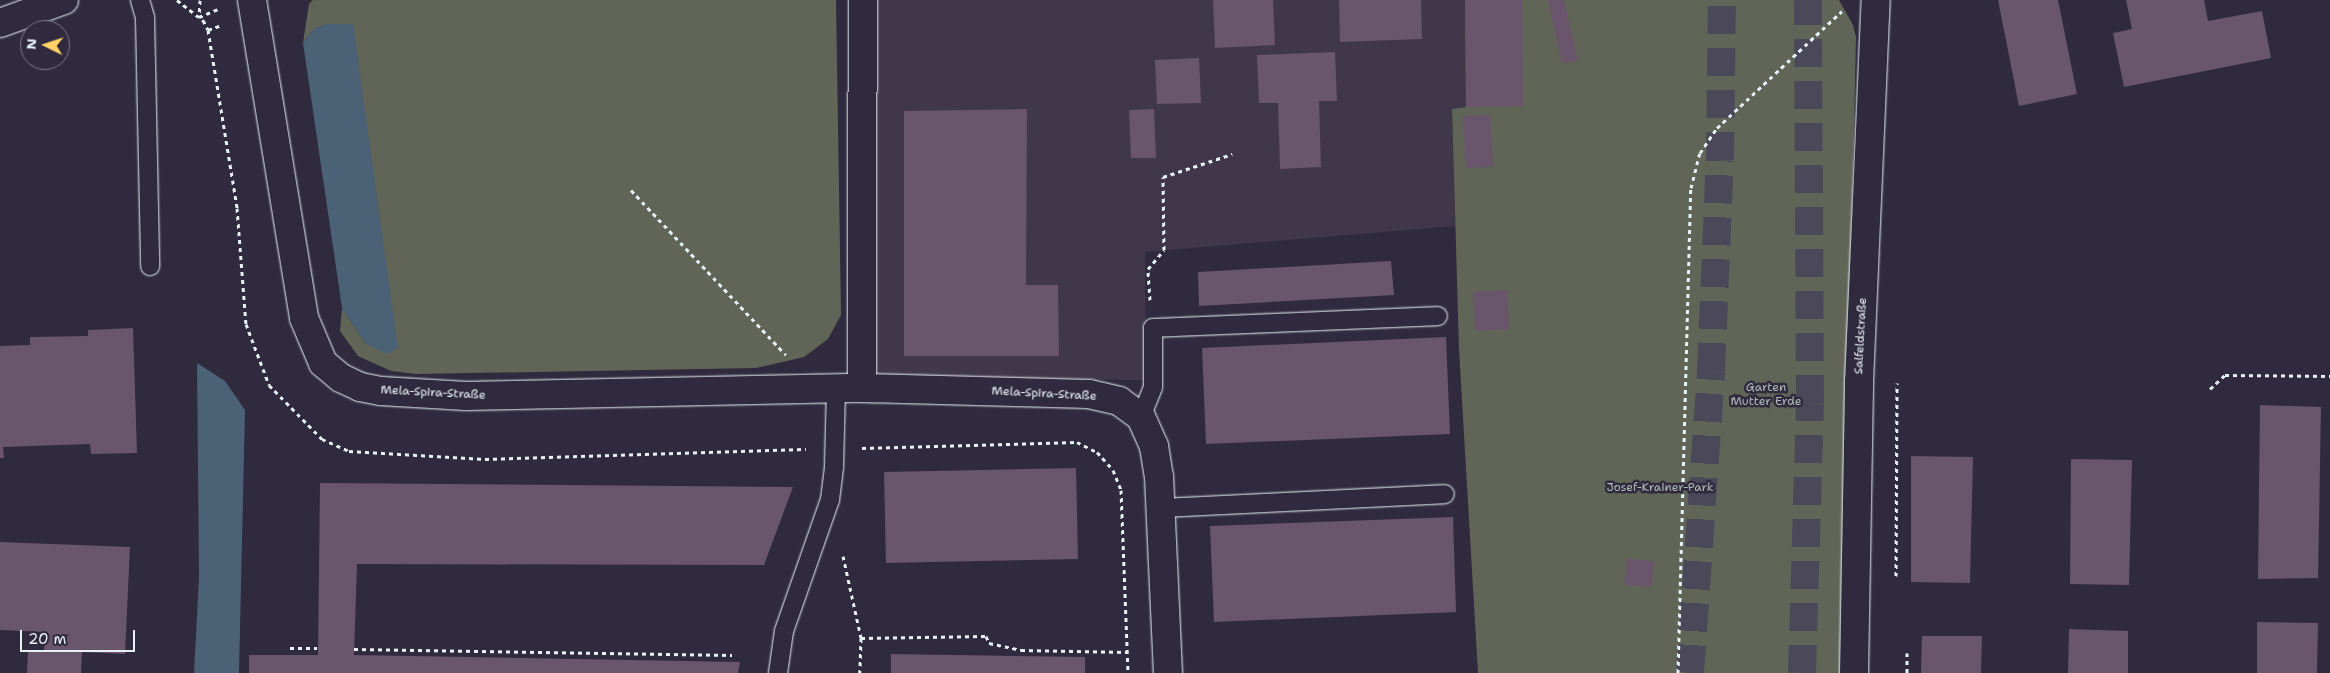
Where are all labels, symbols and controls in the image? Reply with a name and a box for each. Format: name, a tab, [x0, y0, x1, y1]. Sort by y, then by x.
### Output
north arrow	[20, 20, 70, 70]
text: N	[22, 38, 40, 50]
street label: Salfeldstraße	[1852, 297, 1870, 375]
park label: Garten Mutter Erde	[1730, 381, 1802, 409]
street label: Mela-Spira-Straße	[380, 383, 486, 403]
street label: Mela-Spira-Straße	[991, 384, 1097, 404]
park label: Josef-Krainer-Park	[1606, 481, 1714, 495]
scale bar	[22, 620, 138, 652]
text: 20 m	[28, 629, 67, 649]

